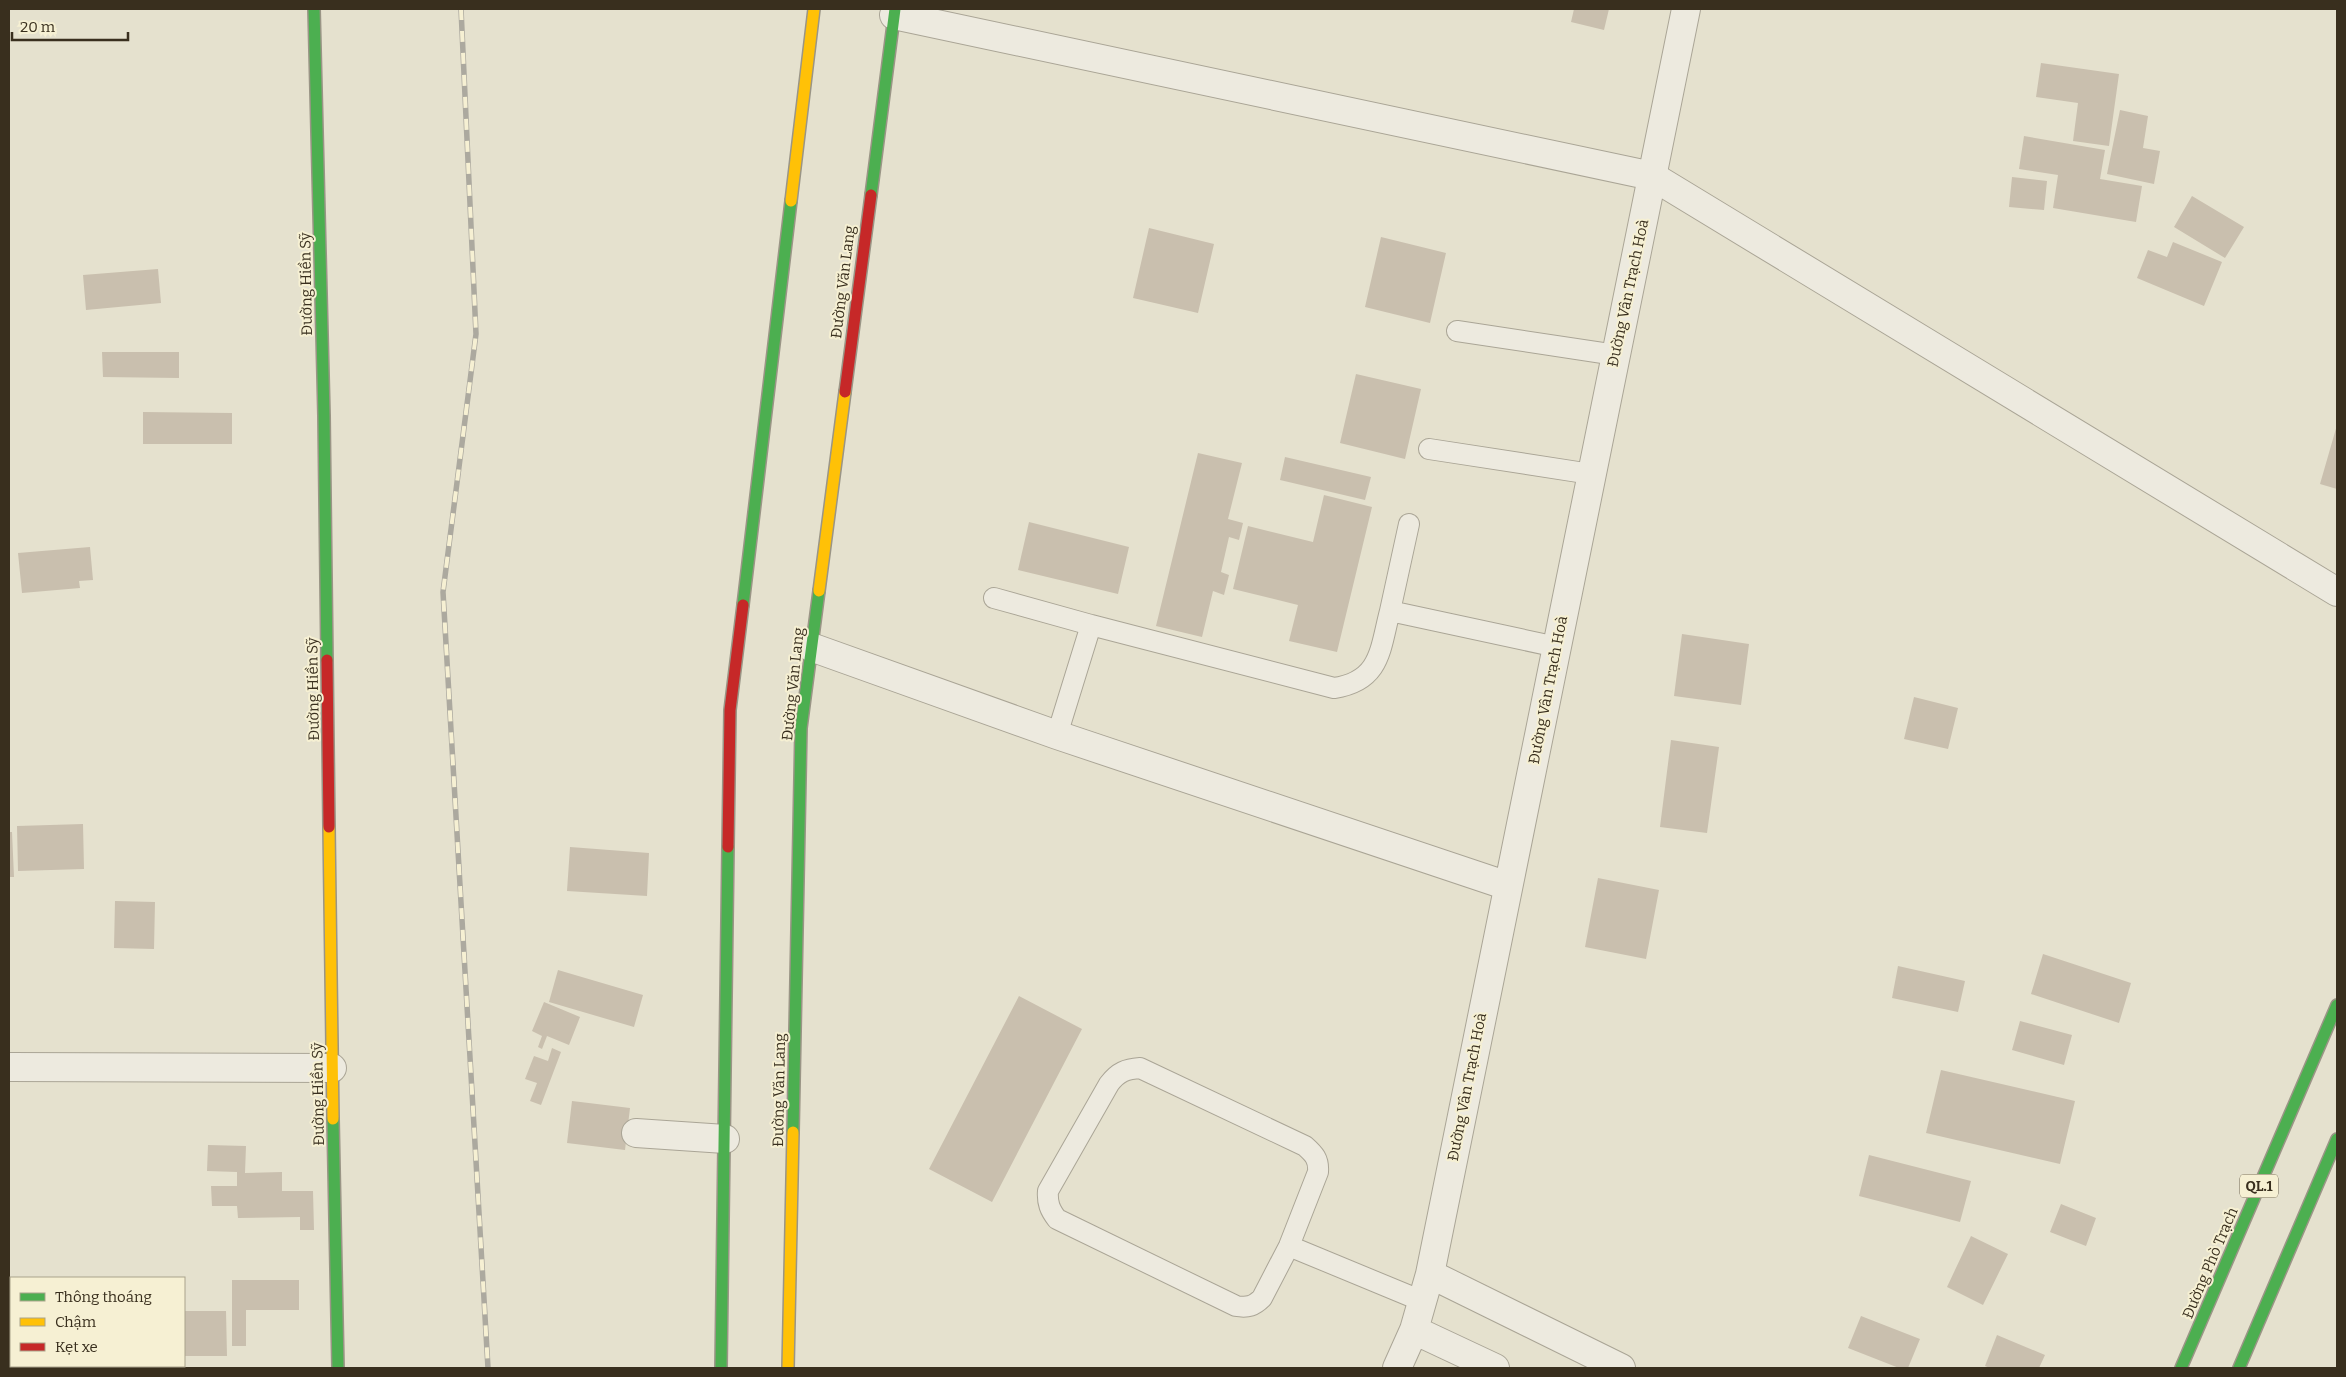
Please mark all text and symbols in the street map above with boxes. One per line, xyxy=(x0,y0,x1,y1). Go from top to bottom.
scale bar xyxy=(12,10,129,42)
text: 20 m xyxy=(20,18,56,36)
street label: Đường Vân Trạch Hoà xyxy=(1604,217,1652,369)
street label: Đường Văn Lang xyxy=(827,224,859,340)
street label: Đường Hiền Sỹ xyxy=(296,232,316,336)
street label: Đường Vân Trạch Hoà xyxy=(1525,614,1571,766)
street label: Đường Văn Lang xyxy=(778,627,808,741)
street label: Đường Hiền Sỹ xyxy=(303,637,323,741)
street label: Đường Vân Trạch Hoà xyxy=(1444,1011,1490,1163)
street label: Đường Văn Lang xyxy=(769,1033,789,1147)
street label: Đường Hiền Sỹ xyxy=(308,1042,328,1146)
road number: QL.1 xyxy=(2240,1174,2278,1198)
street label: Đường Phò Trạch xyxy=(2178,1204,2242,1321)
legend xyxy=(10,1277,185,1367)
text: Thông thoáng xyxy=(55,1288,152,1306)
text: Chậm xyxy=(55,1313,97,1331)
text: Kẹt xe xyxy=(55,1338,98,1356)

